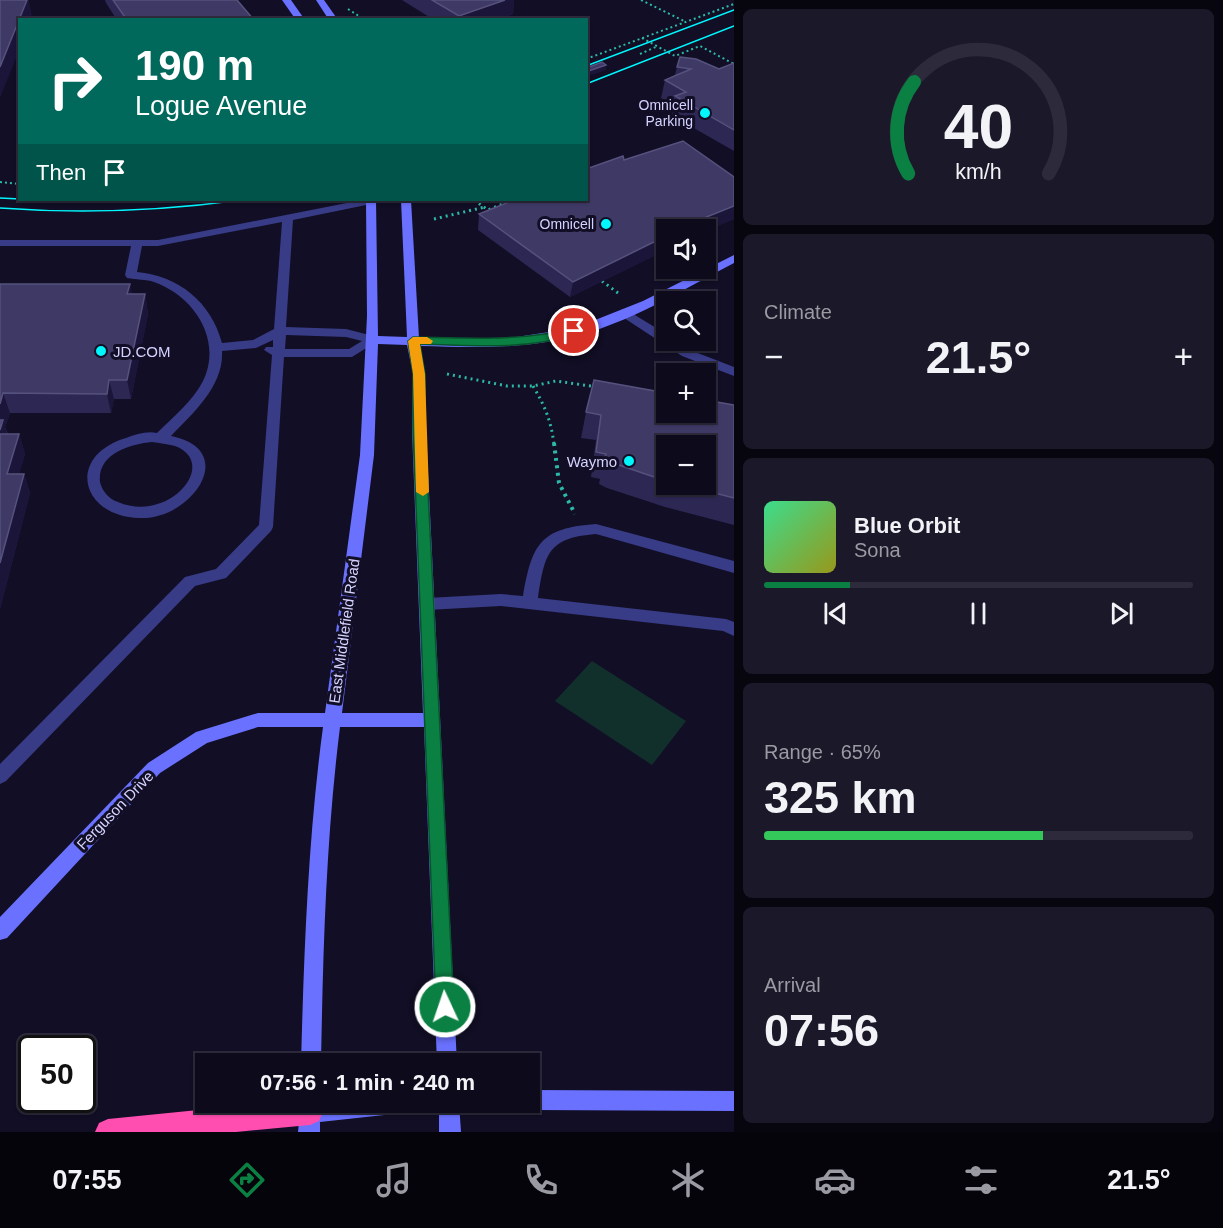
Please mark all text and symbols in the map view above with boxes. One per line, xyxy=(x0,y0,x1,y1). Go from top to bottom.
icon: right xyxy=(36,42,114,120)
text: 190 m xyxy=(135,42,254,89)
text: Logue Avenue xyxy=(135,91,307,121)
text: 40 xyxy=(944,92,1013,161)
place label: Omnicell Parking xyxy=(639,97,693,129)
marker: Omnicell Parking xyxy=(698,106,712,120)
icon: arrive xyxy=(98,156,131,189)
text: Then xyxy=(36,160,86,185)
text: km/h xyxy=(955,160,1002,184)
place label: Omnicell xyxy=(540,216,594,232)
marker: Omnicell xyxy=(599,217,613,231)
map controls xyxy=(656,219,716,495)
button: sound xyxy=(656,219,716,279)
button: search xyxy=(656,291,716,351)
text: Climate xyxy=(764,301,832,323)
pin xyxy=(548,305,599,356)
icon: arrive xyxy=(557,314,590,347)
text: 21.5° xyxy=(926,332,1031,383)
text: − xyxy=(764,338,783,375)
text: + xyxy=(1174,338,1193,375)
place label: JD.COM xyxy=(113,343,171,360)
marker: JD.COM xyxy=(94,344,108,358)
button: + xyxy=(656,363,716,423)
button: − xyxy=(656,435,716,495)
place label: Waymo xyxy=(567,453,617,470)
marker: Waymo xyxy=(622,454,636,468)
text: Blue Orbit xyxy=(854,513,960,538)
text: Sona xyxy=(854,539,901,561)
street label: East Middlefield Road xyxy=(325,558,363,704)
icon: previous xyxy=(819,597,852,630)
icon: pause xyxy=(962,597,995,630)
icon: next xyxy=(1105,597,1138,630)
text: Range · 65% xyxy=(764,741,881,763)
street label: Ferguson Drive xyxy=(73,767,157,853)
text: 325 km xyxy=(764,772,917,823)
text: Arrival xyxy=(764,974,821,996)
position arrow xyxy=(413,975,477,1039)
text: 07:56 xyxy=(764,1005,879,1056)
speed limit sign: 50 xyxy=(18,1035,96,1113)
text: 07:56 · 1 min · 240 m xyxy=(260,1070,475,1095)
icon: directions xyxy=(226,1159,268,1201)
icon: music xyxy=(373,1159,415,1201)
icon: phone xyxy=(520,1159,562,1201)
icon: climate xyxy=(667,1159,709,1201)
icon: car xyxy=(814,1159,856,1201)
icon: filters xyxy=(960,1159,1002,1201)
text: 07:55 xyxy=(52,1165,121,1195)
text: 21.5° xyxy=(1107,1165,1171,1195)

